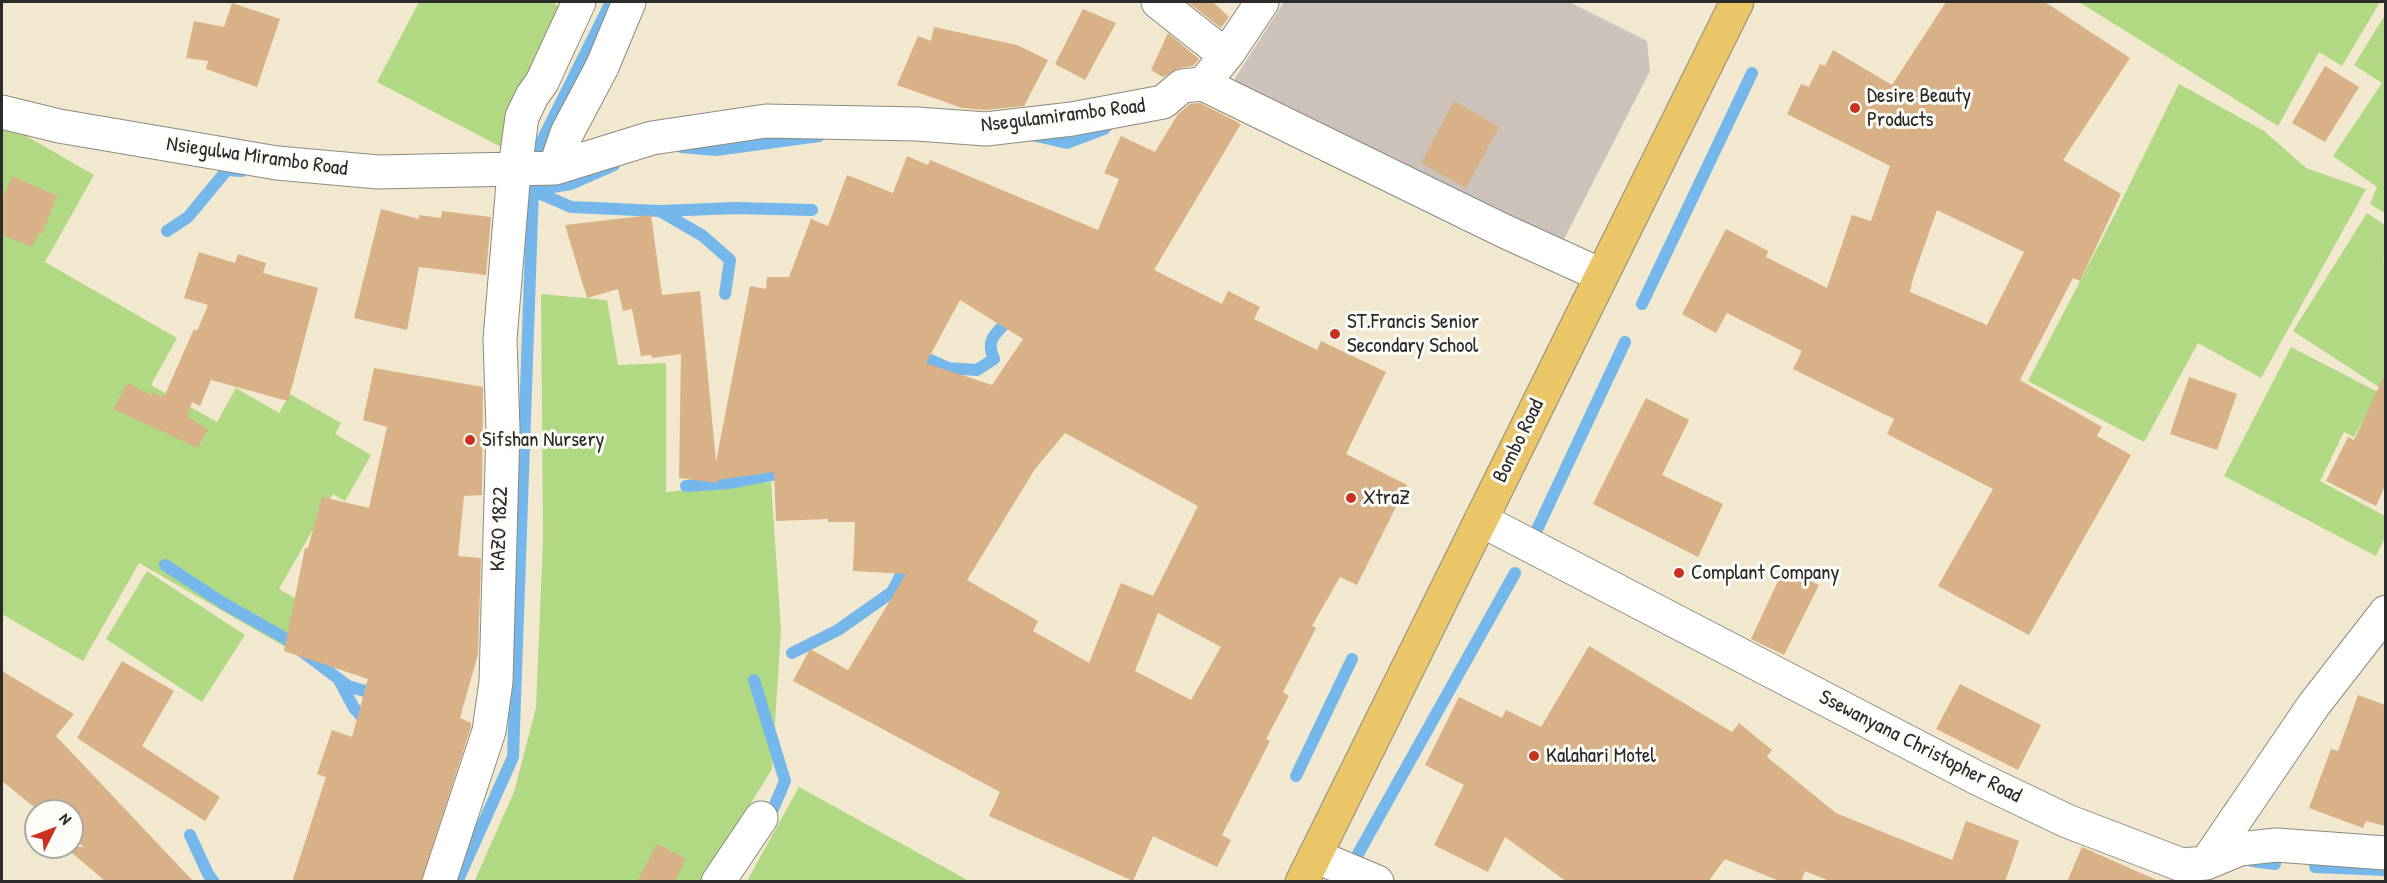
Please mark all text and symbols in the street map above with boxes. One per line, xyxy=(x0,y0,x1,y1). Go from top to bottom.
place label: Desire Beauty Products xyxy=(1867,83,1971,133)
street label: Nsegulamirambo Road xyxy=(980,93,1146,139)
marker: Desire Beauty Products xyxy=(1848,101,1862,115)
street label: Nsiegulwa Mirambo Road xyxy=(165,132,349,182)
place label: ST.Francis Senior Secondary School xyxy=(1347,309,1479,359)
marker: ST.Francis Senior Secondary School xyxy=(1328,327,1342,341)
street label: Bombo Road xyxy=(1488,395,1550,487)
place label: Sifshan Nursery xyxy=(482,427,604,453)
marker: Sifshan Nursery xyxy=(463,433,477,447)
place label: XtraZ xyxy=(1363,485,1410,511)
street label: KAZO 1822 xyxy=(486,486,514,572)
marker: XtraZ xyxy=(1344,491,1358,505)
place label: Complant Company xyxy=(1691,560,1839,586)
marker: Complant Company xyxy=(1672,566,1686,580)
street label: Ssewanyana Christopher Road xyxy=(1815,685,2025,809)
place label: Kalahari Motel xyxy=(1546,743,1656,769)
marker: Kalahari Motel xyxy=(1527,749,1541,763)
north arrow xyxy=(24,799,84,859)
text: N xyxy=(55,808,77,829)

